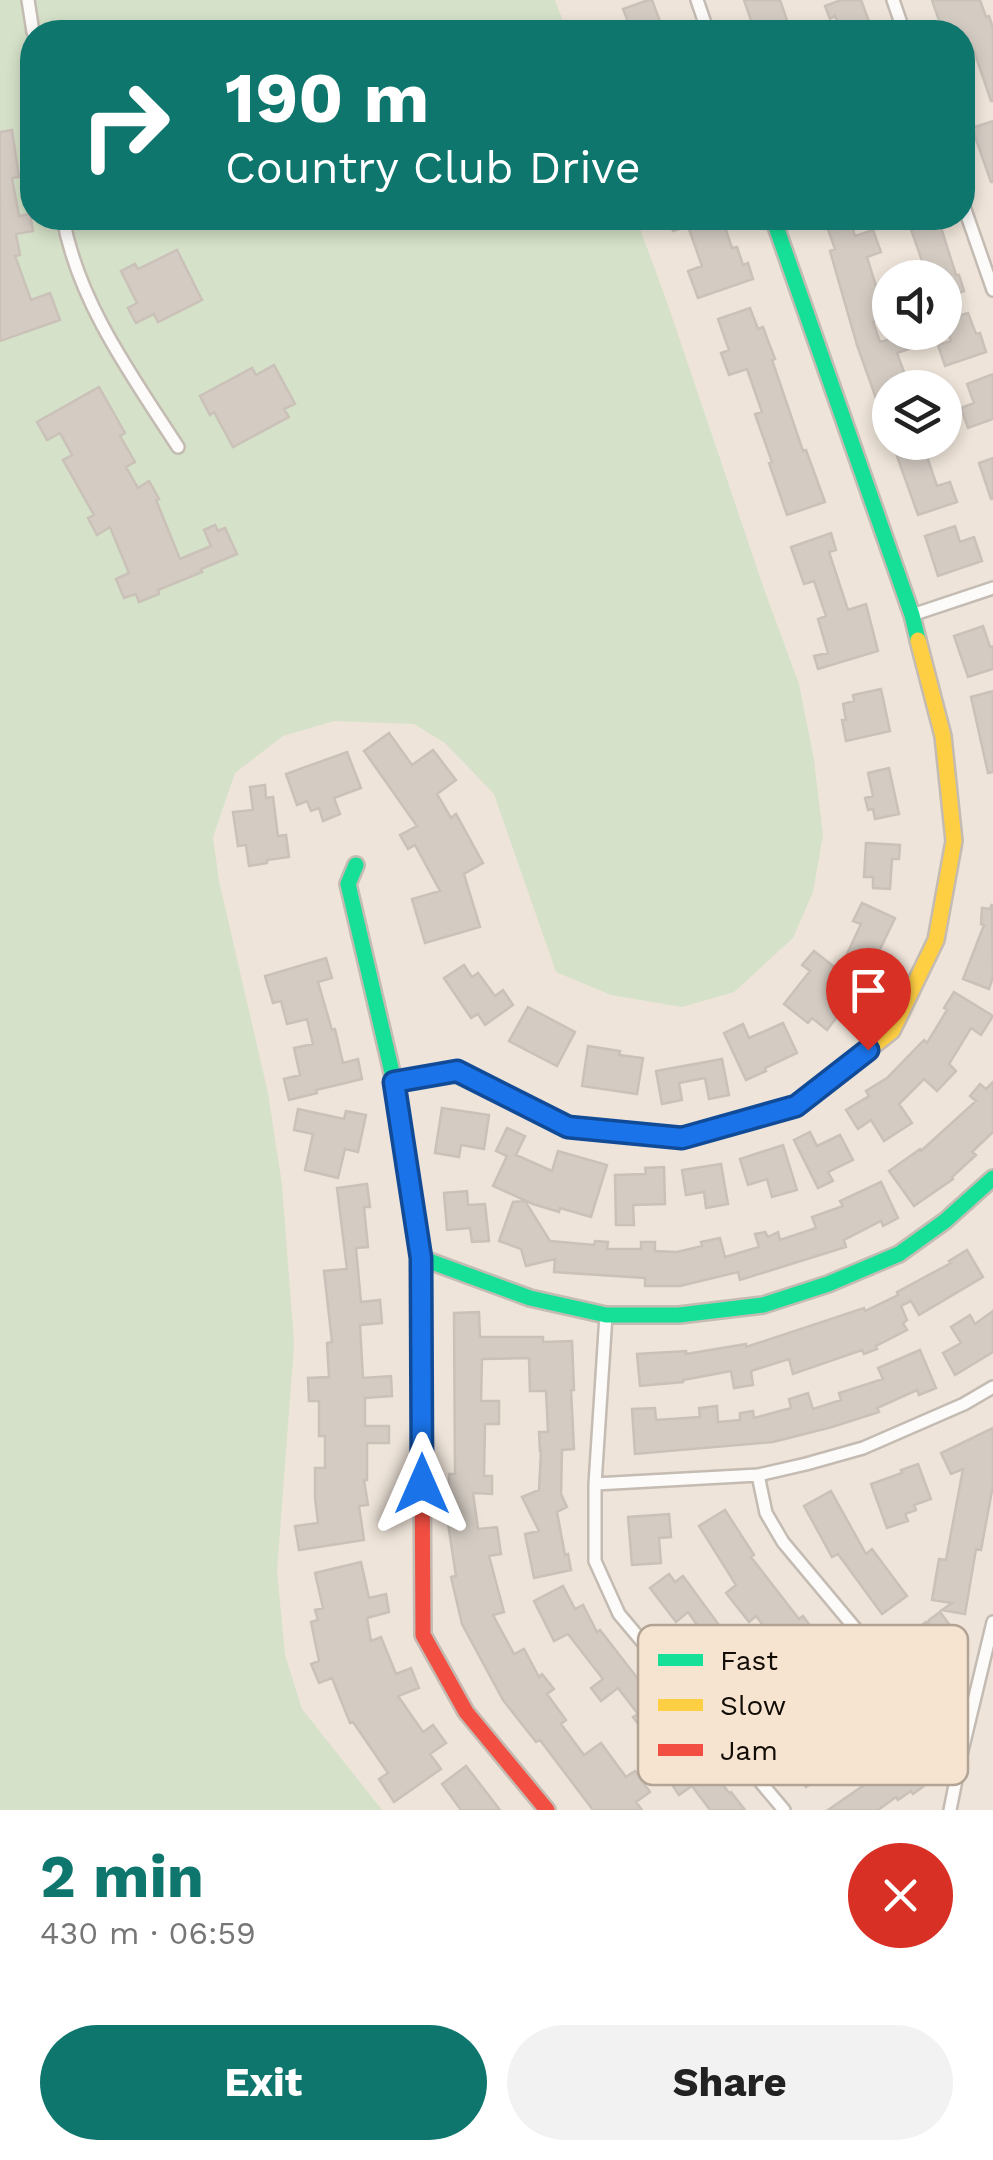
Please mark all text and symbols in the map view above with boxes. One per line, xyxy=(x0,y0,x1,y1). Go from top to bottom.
text: 190 m xyxy=(225,57,429,139)
icon: right xyxy=(60,60,190,190)
text: Country Club Drive xyxy=(225,141,641,194)
map controls xyxy=(872,260,962,460)
button: sound xyxy=(872,260,962,350)
button: layers xyxy=(872,370,962,460)
pin xyxy=(826,948,911,1051)
icon: arrive xyxy=(841,963,896,1018)
position arrow xyxy=(370,1432,474,1536)
legend xyxy=(638,1625,968,1785)
text: Fast xyxy=(720,1644,778,1677)
text: Slow xyxy=(720,1689,786,1722)
text: Jam xyxy=(720,1734,778,1767)
text: 2 min xyxy=(40,1841,204,1912)
button: close xyxy=(848,1843,953,1948)
text: 430 m · 06:59 xyxy=(40,1914,256,1952)
button: Exit xyxy=(40,2025,487,2140)
button: Share xyxy=(507,2025,953,2140)

